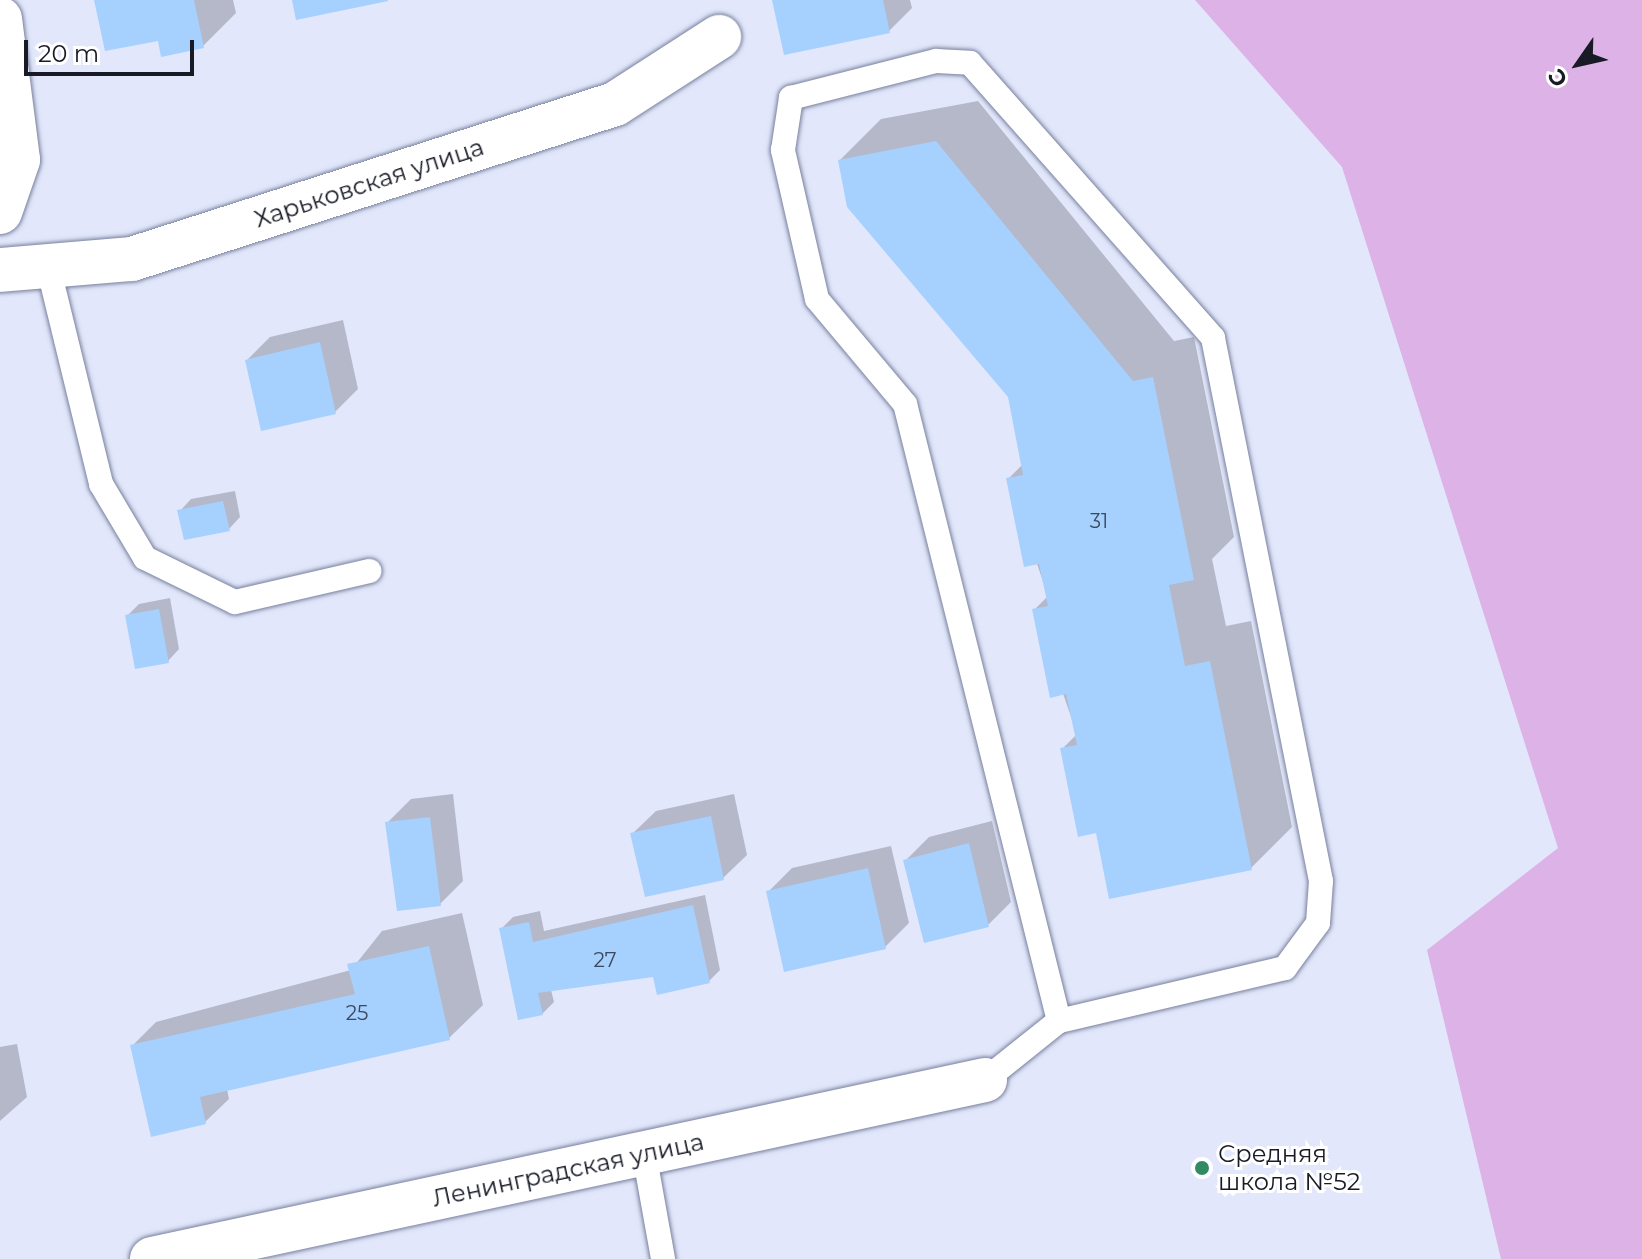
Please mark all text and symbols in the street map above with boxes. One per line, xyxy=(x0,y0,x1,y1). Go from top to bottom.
scale bar xyxy=(28,24,198,74)
north arrow xyxy=(1538,24,1618,104)
text: 20 m xyxy=(38,39,99,68)
text: С xyxy=(1542,64,1573,92)
street label: Харьковская улица xyxy=(251,132,487,234)
house number: 31 xyxy=(1090,509,1108,533)
house number: 27 xyxy=(593,948,617,972)
house number: 25 xyxy=(346,1001,368,1025)
street label: Ленинградская улица xyxy=(430,1127,706,1213)
place label: Средняя школа №52 xyxy=(1218,1140,1360,1196)
marker: Средняя школа №52 xyxy=(1193,1159,1211,1177)

